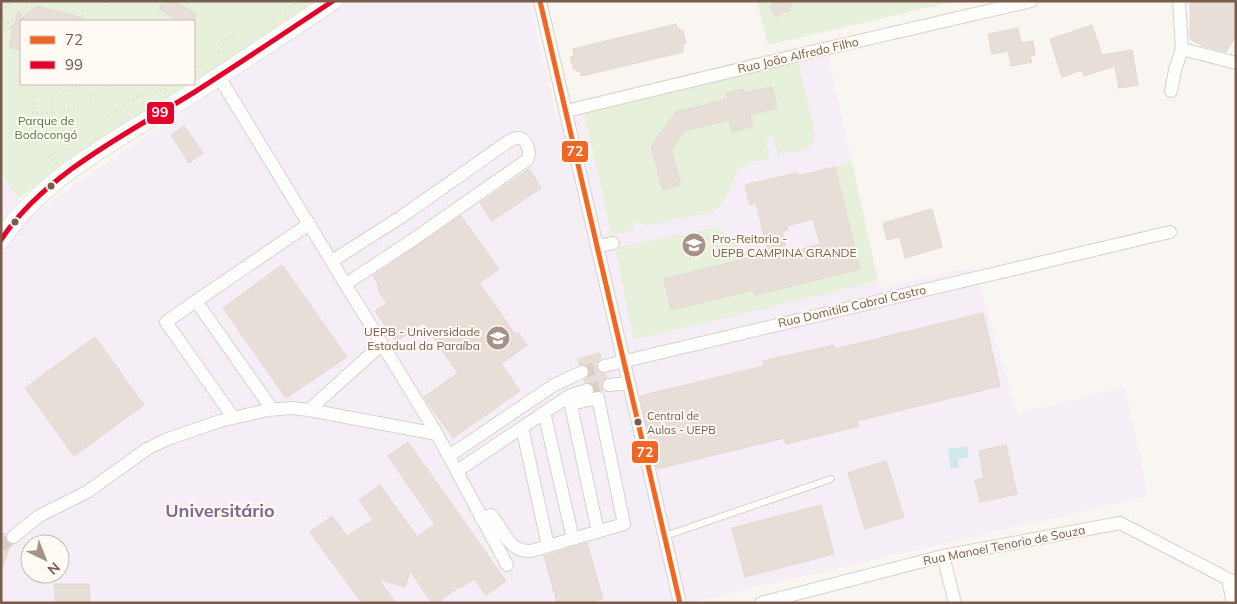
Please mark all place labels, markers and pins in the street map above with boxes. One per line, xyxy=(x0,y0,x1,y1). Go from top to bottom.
unlabelled marker xyxy=(46,181,56,191)
unlabelled marker xyxy=(10,217,20,227)
place label: Pro-Reitoria - UEPB CAMPINA GRANDE xyxy=(712,231,857,260)
school or university icon: Pro-Reitoria - UEPB CAMPINA GRANDE xyxy=(681,232,707,258)
place label: UEPB - Universidade Estadual da Paraíba xyxy=(364,324,480,353)
school or university icon: UEPB - Universidade Estadual da Paraíba xyxy=(485,325,511,351)
place label: Central de Aulas - UEPB xyxy=(647,409,716,437)
marker: Central de Aulas - UEPB xyxy=(633,417,643,427)

